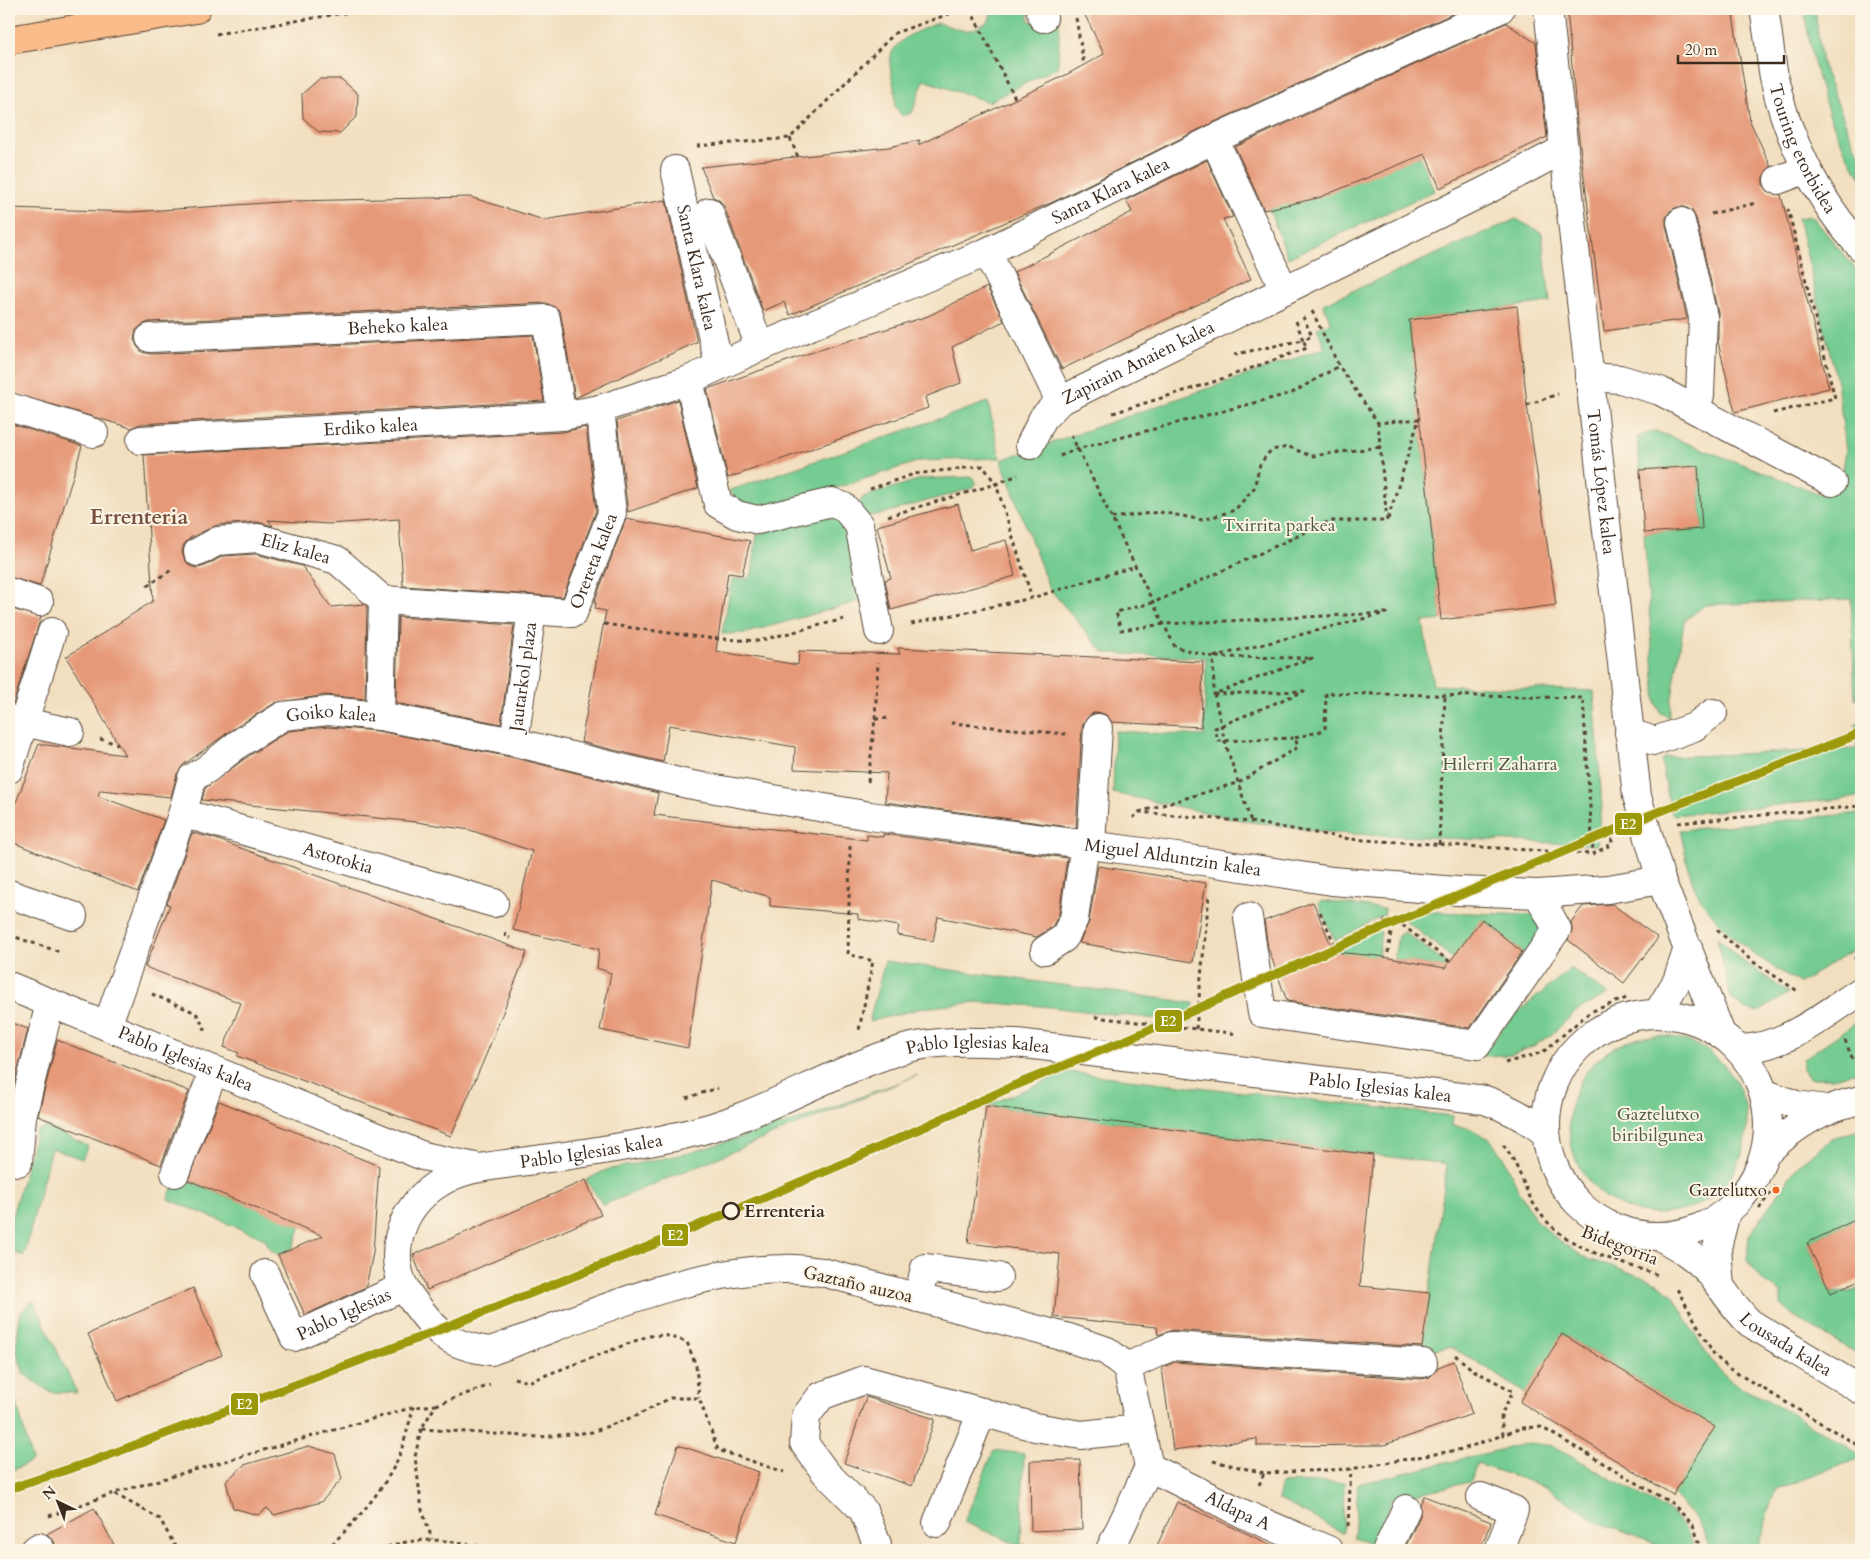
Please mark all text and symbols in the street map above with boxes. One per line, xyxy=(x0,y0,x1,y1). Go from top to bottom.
scale bar xyxy=(1678,32,1784,64)
text: 20 m xyxy=(1685,40,1717,60)
street label: Touring etorbidea xyxy=(1763,81,1842,219)
street label: Santa Klara kalea xyxy=(1047,151,1174,231)
street label: Santa Klara kalea xyxy=(670,202,723,333)
street label: Beheko kalea xyxy=(347,312,449,342)
street label: Zapirain Anaien kalea xyxy=(1058,315,1219,411)
street label: Tomás López kalea xyxy=(1580,408,1622,556)
street label: Erdiko kalea xyxy=(323,412,419,443)
district label: Errenteria xyxy=(90,502,188,532)
street label: Orereta kalea xyxy=(564,509,624,613)
park label: Txirrita parkea xyxy=(1222,513,1336,538)
street label: Eliz kalea xyxy=(258,527,334,571)
street label: Jautarkol plaza xyxy=(503,620,543,736)
street label: Goiko kalea xyxy=(284,699,378,729)
park label: Hilerri Zaharra xyxy=(1442,752,1558,777)
line badge: E2 xyxy=(1614,812,1643,836)
text: E2 xyxy=(1620,815,1636,834)
street label: Miguel Alduntzin kalea xyxy=(1083,832,1263,883)
street label: Astotokia xyxy=(300,836,376,880)
line badge: E2 xyxy=(1154,1009,1183,1033)
text: E2 xyxy=(1160,1012,1176,1031)
street label: Pablo Iglesias kalea xyxy=(114,1020,257,1098)
street label: Pablo Iglesias kalea xyxy=(903,1030,1051,1061)
street label: Pablo Iglesias kalea xyxy=(1307,1067,1453,1109)
park label: Gaztelutxo biribilgunea xyxy=(1612,1102,1704,1148)
street label: Pablo Iglesias kalea xyxy=(518,1128,665,1175)
place label: Gaztelutxo xyxy=(1689,1179,1767,1202)
marker: Gaztelutxo xyxy=(1771,1185,1781,1195)
place label: Errenteria xyxy=(744,1199,825,1224)
marker: Errenteria xyxy=(722,1202,740,1220)
street label: Bidegorria xyxy=(1578,1219,1662,1272)
line badge: E2 xyxy=(661,1223,689,1247)
text: E2 xyxy=(667,1226,683,1245)
street label: Gaztaño auzoa xyxy=(801,1260,915,1309)
street label: Pablo Iglesias xyxy=(293,1282,395,1347)
street label: Lousada kalea xyxy=(1733,1307,1837,1383)
line badge: E2 xyxy=(230,1392,259,1416)
text: E2 xyxy=(236,1395,252,1414)
north arrow xyxy=(32,1476,82,1526)
text: N xyxy=(39,1482,60,1504)
street label: Aldapa A xyxy=(1201,1485,1275,1537)

